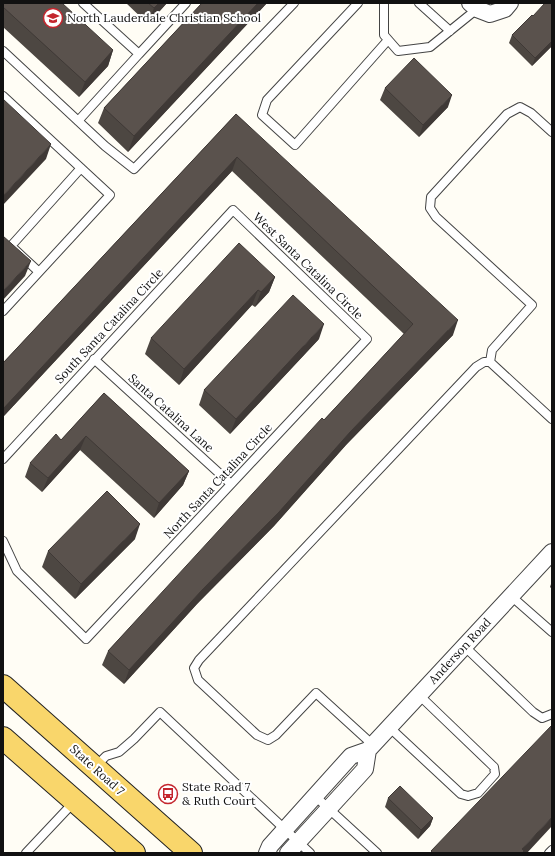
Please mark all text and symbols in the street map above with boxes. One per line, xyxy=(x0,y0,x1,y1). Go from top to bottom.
school or university icon: North Lauderdale Christian School xyxy=(42,7,64,29)
place label: North Lauderdale Christian School xyxy=(67,10,261,25)
street label: West Santa Catalina Circle xyxy=(250,209,367,322)
street label: South Santa Catalina Circle xyxy=(51,265,166,386)
street label: Santa Catalina Lane xyxy=(125,370,218,455)
street label: North Santa Catalina Circle xyxy=(160,420,275,541)
street label: Anderson Road xyxy=(425,615,494,687)
street label: State Road 7 xyxy=(67,741,128,798)
place label: State Road 7 & Ruth Court xyxy=(182,779,256,808)
bus stop icon: State Road 7 & Ruth Court xyxy=(157,783,179,805)

